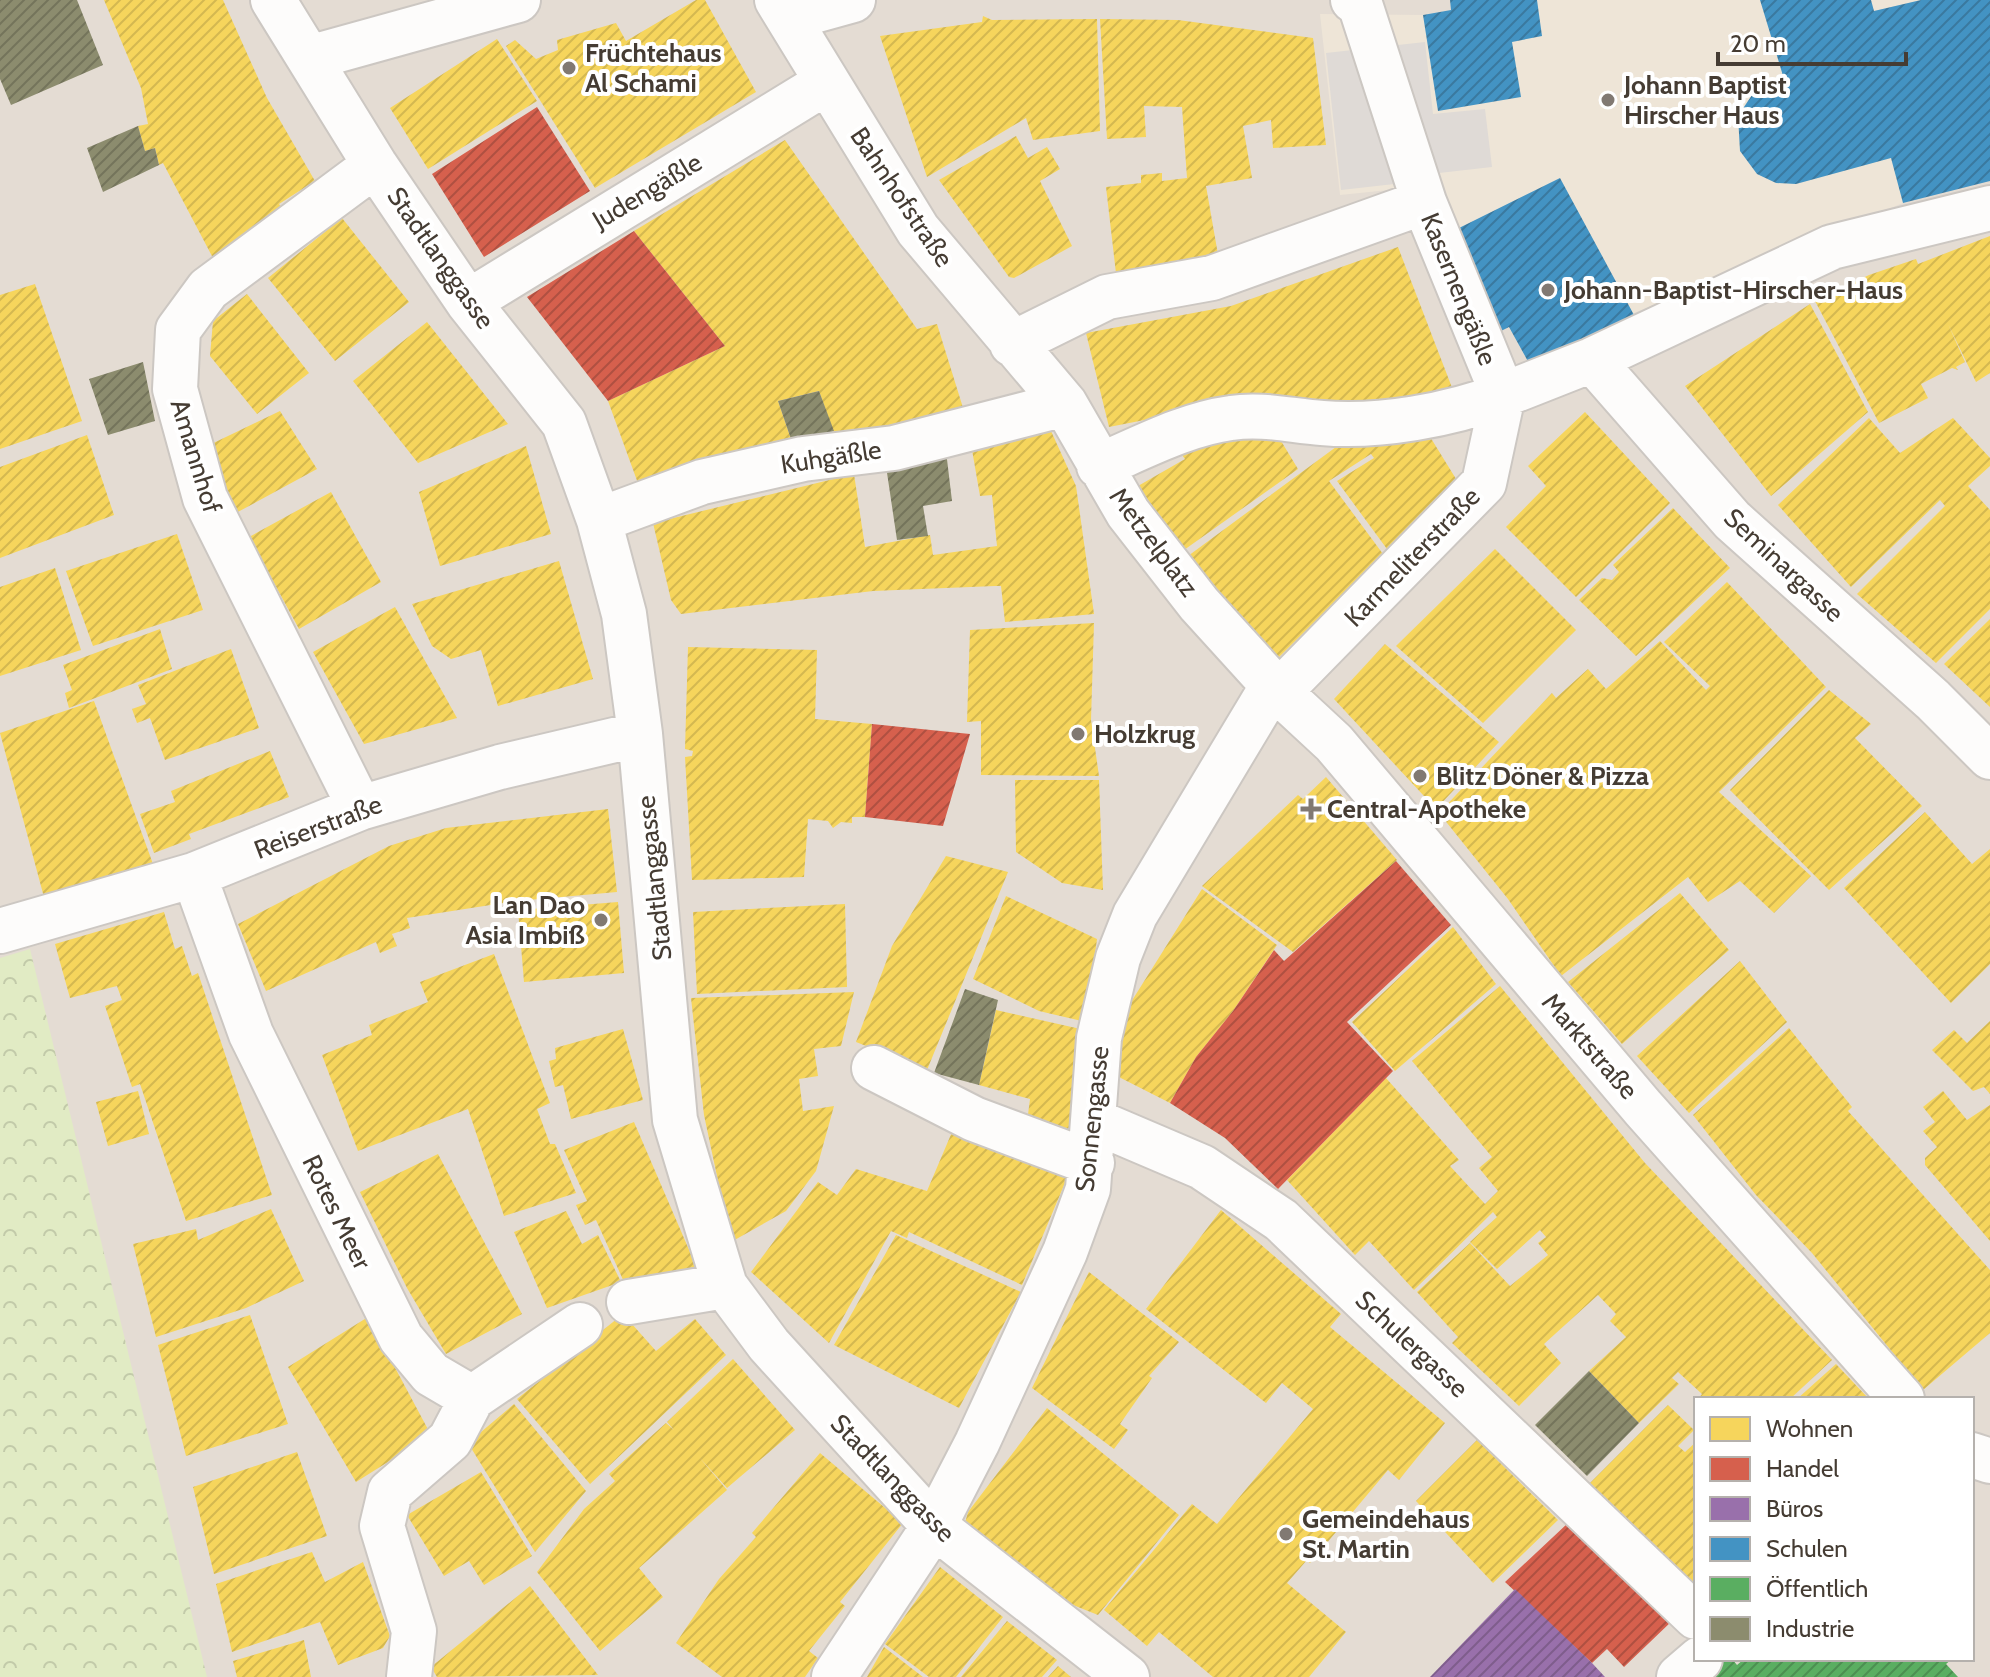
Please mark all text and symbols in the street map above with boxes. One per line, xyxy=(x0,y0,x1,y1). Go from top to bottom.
scale bar xyxy=(1718,16,1906,66)
text: 20 m xyxy=(1730,29,1786,58)
place label: Früchtehaus Al Schami xyxy=(585,37,722,99)
marker: Früchtehaus Al Schami xyxy=(560,59,578,77)
place label: Johann Baptist Hirscher Haus xyxy=(1623,69,1787,131)
marker: Johann Baptist Hirscher Haus xyxy=(1599,91,1617,109)
street label: Bahnhofstraße xyxy=(844,121,960,273)
street label: Judengäßle xyxy=(586,146,707,237)
street label: Stadtlanggasse xyxy=(380,181,502,335)
street label: Kasernengäßle xyxy=(1414,208,1504,370)
place label: Johann-Baptist-Hirscher-Haus xyxy=(1563,274,1903,306)
marker: Johann-Baptist-Hirscher-Haus xyxy=(1539,281,1557,299)
street label: Amannhof xyxy=(164,395,229,517)
street label: Kuhgäßle xyxy=(778,433,884,481)
street label: Metzelplatz xyxy=(1103,481,1205,603)
street label: Karmeliterstraße xyxy=(1337,481,1487,633)
street label: Seminargasse xyxy=(1717,501,1851,629)
place label: Holzkrug xyxy=(1094,718,1195,750)
marker: Holzkrug xyxy=(1069,725,1087,743)
place label: Blitz Döner & Pizza xyxy=(1436,760,1649,792)
marker: Blitz Döner & Pizza xyxy=(1411,767,1429,785)
street label: Reiserstraße xyxy=(249,788,387,866)
place label: Central-Apotheke xyxy=(1327,793,1526,825)
street label: Stadtlanggasse xyxy=(629,794,679,962)
marker: Central-Apotheke xyxy=(1302,800,1320,818)
place label: Lan Dao Asia Imbiß xyxy=(466,889,585,951)
marker: Lan Dao Asia Imbiß xyxy=(592,911,610,929)
street label: Marktstraße xyxy=(1535,986,1645,1106)
street label: Sonnengasse xyxy=(1068,1044,1116,1194)
street label: Rotes Meer xyxy=(296,1149,379,1275)
street label: Schulergasse xyxy=(1349,1284,1475,1404)
legend xyxy=(1694,1397,1974,1661)
street label: Stadtlanggasse xyxy=(824,1407,962,1549)
text: Wohnen xyxy=(1766,1414,1853,1443)
text: Handel xyxy=(1766,1454,1839,1483)
text: Büros xyxy=(1766,1494,1823,1523)
place label: Gemeindehaus St. Martin xyxy=(1302,1503,1470,1565)
marker: Gemeindehaus St. Martin xyxy=(1277,1525,1295,1543)
text: Schulen xyxy=(1766,1534,1848,1563)
text: Öffentlich xyxy=(1766,1574,1868,1603)
text: Industrie xyxy=(1766,1614,1854,1643)

